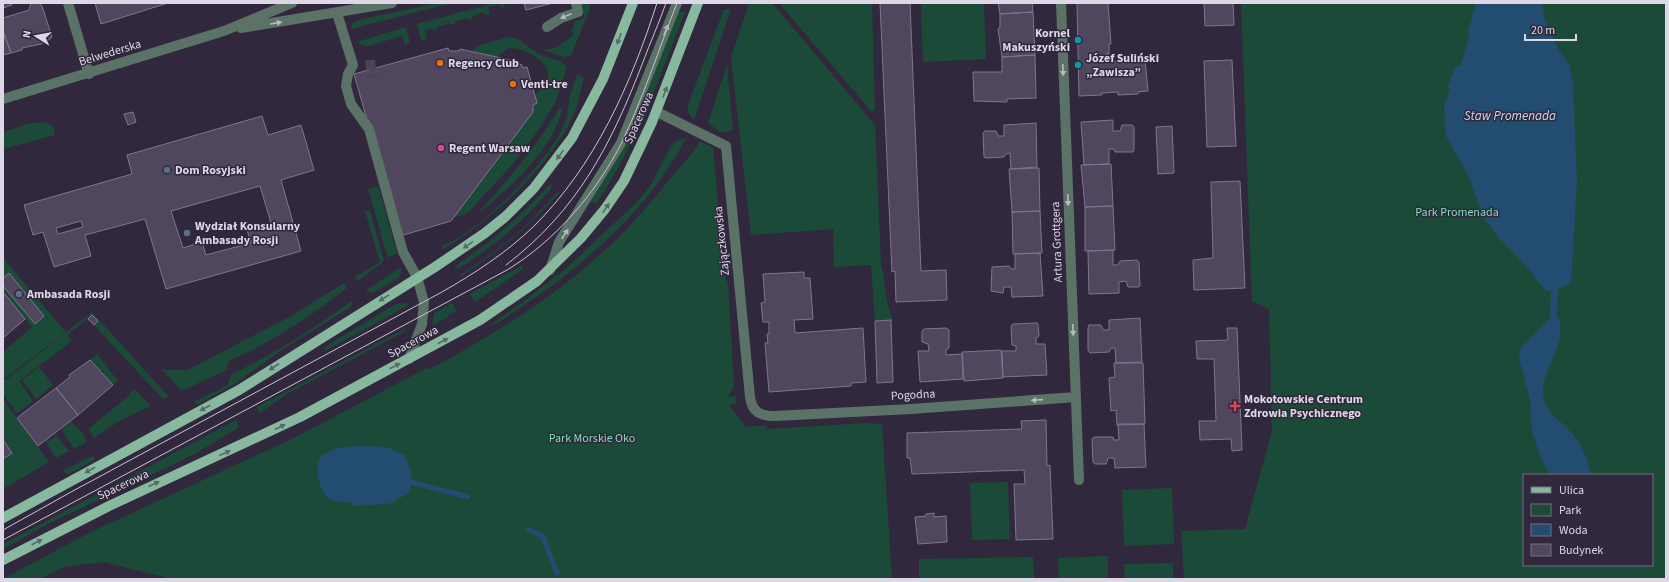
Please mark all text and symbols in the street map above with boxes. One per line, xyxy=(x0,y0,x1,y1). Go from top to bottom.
one-way arrow xyxy=(560,14,572,20)
north arrow xyxy=(16,16,56,56)
scale bar xyxy=(1525,16,1576,42)
one-way arrow xyxy=(270,20,282,26)
text: 20 m xyxy=(1531,22,1555,39)
one-way arrow xyxy=(664,24,670,36)
place label: Kornel Makuszyński xyxy=(1002,25,1071,56)
text: N xyxy=(19,29,35,39)
one-way arrow xyxy=(616,34,622,46)
street label: Belwederska xyxy=(77,35,143,71)
marker: Kornel Makuszyński xyxy=(1073,35,1083,45)
place label: Józef Suliński „Zawisza” xyxy=(1086,50,1159,81)
place label: Regency Club xyxy=(448,55,519,72)
marker: Regency Club xyxy=(435,58,445,68)
marker: Józef Suliński „Zawisza” xyxy=(1073,60,1083,70)
one-way arrow xyxy=(1060,64,1066,77)
place label: Venti-tre xyxy=(520,76,568,93)
marker: Venti-tre xyxy=(508,79,518,89)
one-way arrow xyxy=(662,86,668,98)
street label: Spacerowa xyxy=(620,89,658,147)
water label: Staw Promenada xyxy=(1464,107,1556,125)
place label: Regent Warsaw xyxy=(449,140,531,157)
marker: Regent Warsaw xyxy=(436,143,446,153)
one-way arrow xyxy=(556,149,565,160)
place label: Dom Rosyjski xyxy=(175,162,246,179)
marker: Dom Rosyjski xyxy=(162,165,172,175)
one-way arrow xyxy=(1065,194,1071,207)
street label: Artura Grottgera xyxy=(1047,201,1067,283)
one-way arrow xyxy=(602,202,610,213)
park label: Park Promenada xyxy=(1415,204,1499,221)
street label: Zajączkowska xyxy=(710,205,734,277)
place label: Wydział Konsularny Ambasady Rosji xyxy=(194,218,301,249)
marker: Wydział Konsularny Ambasady Rosji xyxy=(182,228,192,238)
one-way arrow xyxy=(561,229,569,239)
one-way arrow xyxy=(463,241,473,249)
place label: Ambasada Rosji xyxy=(26,286,110,303)
marker: Ambasada Rosji xyxy=(14,289,24,299)
one-way arrow xyxy=(379,294,389,302)
street label: Spacerowa xyxy=(385,322,441,362)
one-way arrow xyxy=(1070,324,1076,337)
one-way arrow xyxy=(437,337,449,344)
one-way arrow xyxy=(269,363,279,371)
one-way arrow xyxy=(389,363,401,370)
street label: Pogodna xyxy=(890,385,936,405)
place label: Mokotowskie Centrum Zdrowia Psychicznego xyxy=(1244,391,1363,422)
one-way arrow xyxy=(1031,396,1043,403)
marker: Mokotowskie Centrum Zdrowia Psychicznego xyxy=(1229,400,1241,412)
one-way arrow xyxy=(199,405,211,411)
one-way arrow xyxy=(274,424,286,431)
park label: Park Morskie Oko xyxy=(549,430,635,447)
one-way arrow xyxy=(219,450,230,456)
one-way arrow xyxy=(84,466,96,473)
street label: Spacerowa xyxy=(94,466,152,504)
legend xyxy=(1523,474,1653,566)
one-way arrow xyxy=(148,481,160,488)
text: Ulica xyxy=(1559,482,1584,499)
text: Park xyxy=(1559,502,1581,519)
text: Woda xyxy=(1559,522,1588,539)
one-way arrow xyxy=(32,539,43,545)
text: Budynek xyxy=(1559,542,1603,559)

